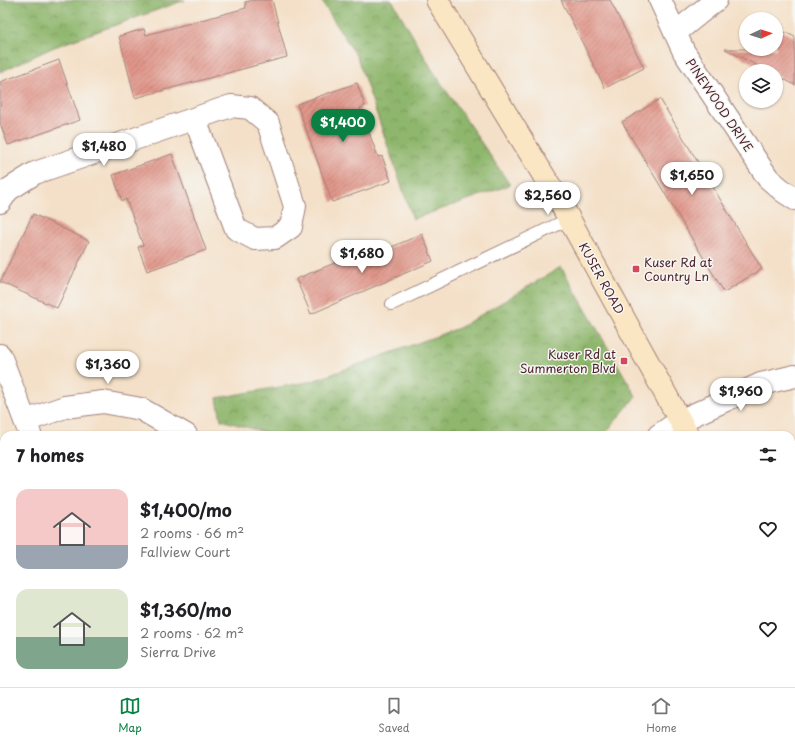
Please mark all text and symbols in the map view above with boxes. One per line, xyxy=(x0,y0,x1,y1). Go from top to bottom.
north arrow xyxy=(739,12,783,56)
map controls xyxy=(739,12,783,108)
street label: PINEWOOD DRIVE xyxy=(682,55,758,155)
button: layers xyxy=(739,64,783,108)
pin: $1,400 xyxy=(310,109,376,143)
text: $1,400 xyxy=(320,112,366,131)
pin: $1,480 xyxy=(71,133,137,167)
text: $1,480 xyxy=(82,136,126,155)
pin: $1,650 xyxy=(659,162,725,196)
text: $1,650 xyxy=(670,165,714,184)
pin: $2,560 xyxy=(515,182,581,216)
text: $2,560 xyxy=(524,185,572,204)
street label: KUSER ROAD xyxy=(575,239,629,317)
pin: $1,680 xyxy=(329,240,395,274)
text: $1,680 xyxy=(340,243,384,262)
place label: Kuser Rd at Country Ln xyxy=(644,253,712,285)
marker: Kuser Rd at Country Ln xyxy=(631,264,641,274)
place label: Kuser Rd at Summerton Blvd xyxy=(520,345,616,377)
pin: $1,360 xyxy=(75,351,141,385)
text: $1,360 xyxy=(85,354,131,373)
marker: Kuser Rd at Summerton Blvd xyxy=(619,356,629,366)
pin: $1,960 xyxy=(708,378,774,412)
text: $1,960 xyxy=(719,381,763,400)
text: 7 homes xyxy=(16,442,84,468)
icon: filters xyxy=(757,444,779,466)
text: $1,400/mo xyxy=(140,497,232,523)
icon: home xyxy=(48,505,96,553)
icon: heart xyxy=(757,518,779,540)
text: 2 rooms · 66 m² xyxy=(140,523,244,542)
text: Fallview Court xyxy=(140,542,230,561)
text: $1,360/mo xyxy=(140,597,231,623)
icon: home xyxy=(48,605,96,653)
icon: heart xyxy=(757,618,779,640)
text: 2 rooms · 62 m² xyxy=(140,623,244,642)
text: Sierra Drive xyxy=(140,642,216,661)
tab: Map xyxy=(118,695,142,736)
tab: Saved xyxy=(378,695,410,736)
tab: Home xyxy=(646,695,677,736)

